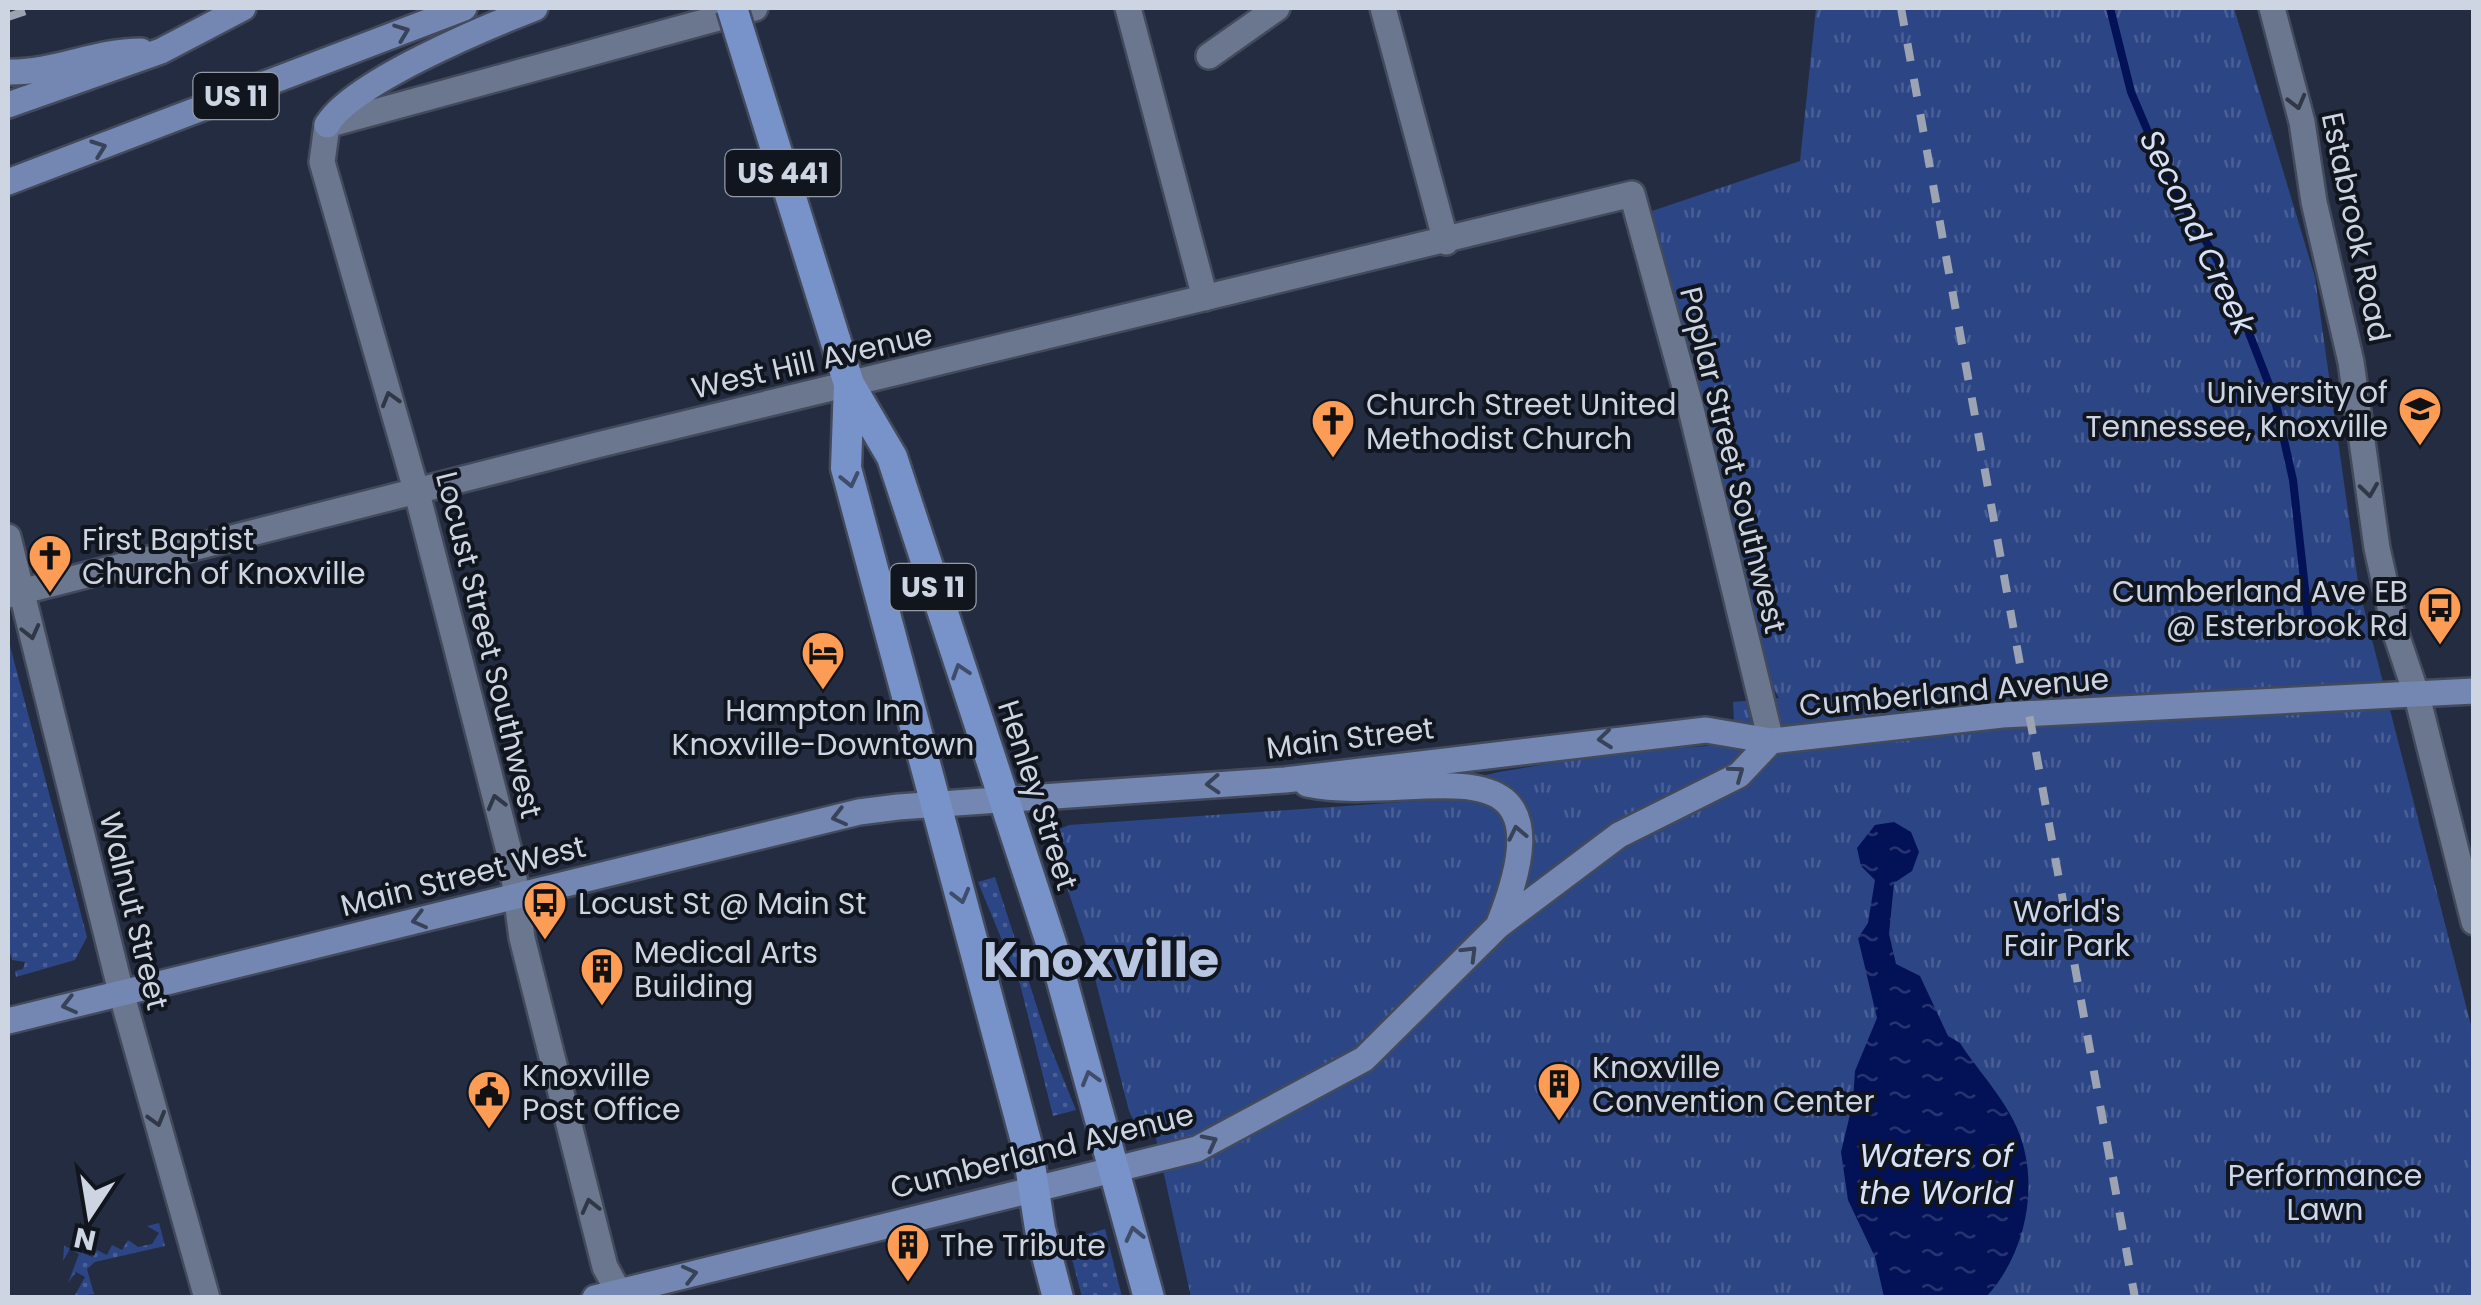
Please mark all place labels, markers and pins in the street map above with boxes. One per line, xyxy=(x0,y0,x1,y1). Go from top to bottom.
place label: University of Tennessee, Knoxville xyxy=(2085,371,2388,448)
place label: Church Street United Methodist Church xyxy=(1366,383,1677,460)
school or university icon: University of Tennessee, Knoxville xyxy=(2397,386,2443,447)
church icon: Church Street United Methodist Church xyxy=(1310,398,1356,459)
place label: First Baptist Church of Knoxville xyxy=(82,518,366,595)
church icon: First Baptist Church of Knoxville xyxy=(27,533,73,594)
place label: Cumberland Ave EB @ Esterbrook Rd xyxy=(2112,570,2408,647)
bus stop icon: Cumberland Ave EB @ Esterbrook Rd xyxy=(2417,585,2463,646)
hotel icon: Hampton Inn Knoxville-Downtown xyxy=(800,630,846,691)
place label: Hampton Inn Knoxville-Downtown xyxy=(672,689,974,766)
bus stop icon: Locust St @ Main St xyxy=(522,880,568,941)
place label: Locust St @ Main St xyxy=(578,882,866,925)
place label: Medical Arts Building xyxy=(634,931,818,1008)
building icon: Medical Arts Building xyxy=(579,946,625,1007)
place label: Knoxville Convention Center xyxy=(1592,1046,1875,1123)
place label: Knoxville Post Office xyxy=(522,1054,681,1131)
building icon: Knoxville Convention Center xyxy=(1536,1061,1582,1122)
public building icon: Knoxville Post Office xyxy=(466,1069,512,1130)
building icon: The Tribute xyxy=(885,1222,931,1283)
place label: The Tribute xyxy=(940,1224,1106,1267)

